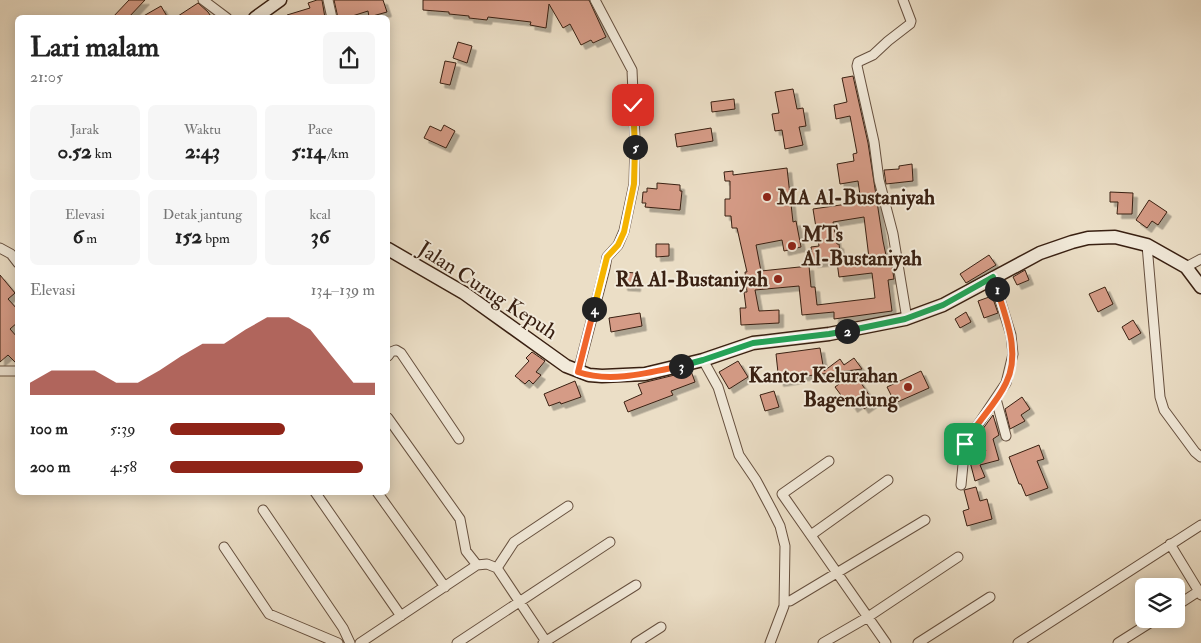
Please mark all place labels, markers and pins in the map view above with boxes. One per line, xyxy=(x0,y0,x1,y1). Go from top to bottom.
pin xyxy=(612,84,654,126)
pin: 5 xyxy=(622,134,648,160)
place label: MA Al-Bustaniyah xyxy=(776,184,935,211)
marker: MA Al-Bustaniyah xyxy=(761,191,773,203)
place label: MTs Al-Bustaniyah xyxy=(801,221,922,272)
marker: MTs Al-Bustaniyah xyxy=(786,240,798,252)
place label: RA Al-Bustaniyah xyxy=(615,266,768,293)
marker: RA Al-Bustaniyah xyxy=(772,273,784,285)
pin: 1 xyxy=(984,276,1010,302)
pin: 4 xyxy=(582,296,606,322)
pin: 2 xyxy=(834,318,860,344)
pin: 3 xyxy=(668,354,694,378)
place label: Kantor Kelurahan Bagendung xyxy=(749,362,899,413)
marker: Kantor Kelurahan Bagendung xyxy=(902,381,914,393)
pin xyxy=(944,423,986,465)

